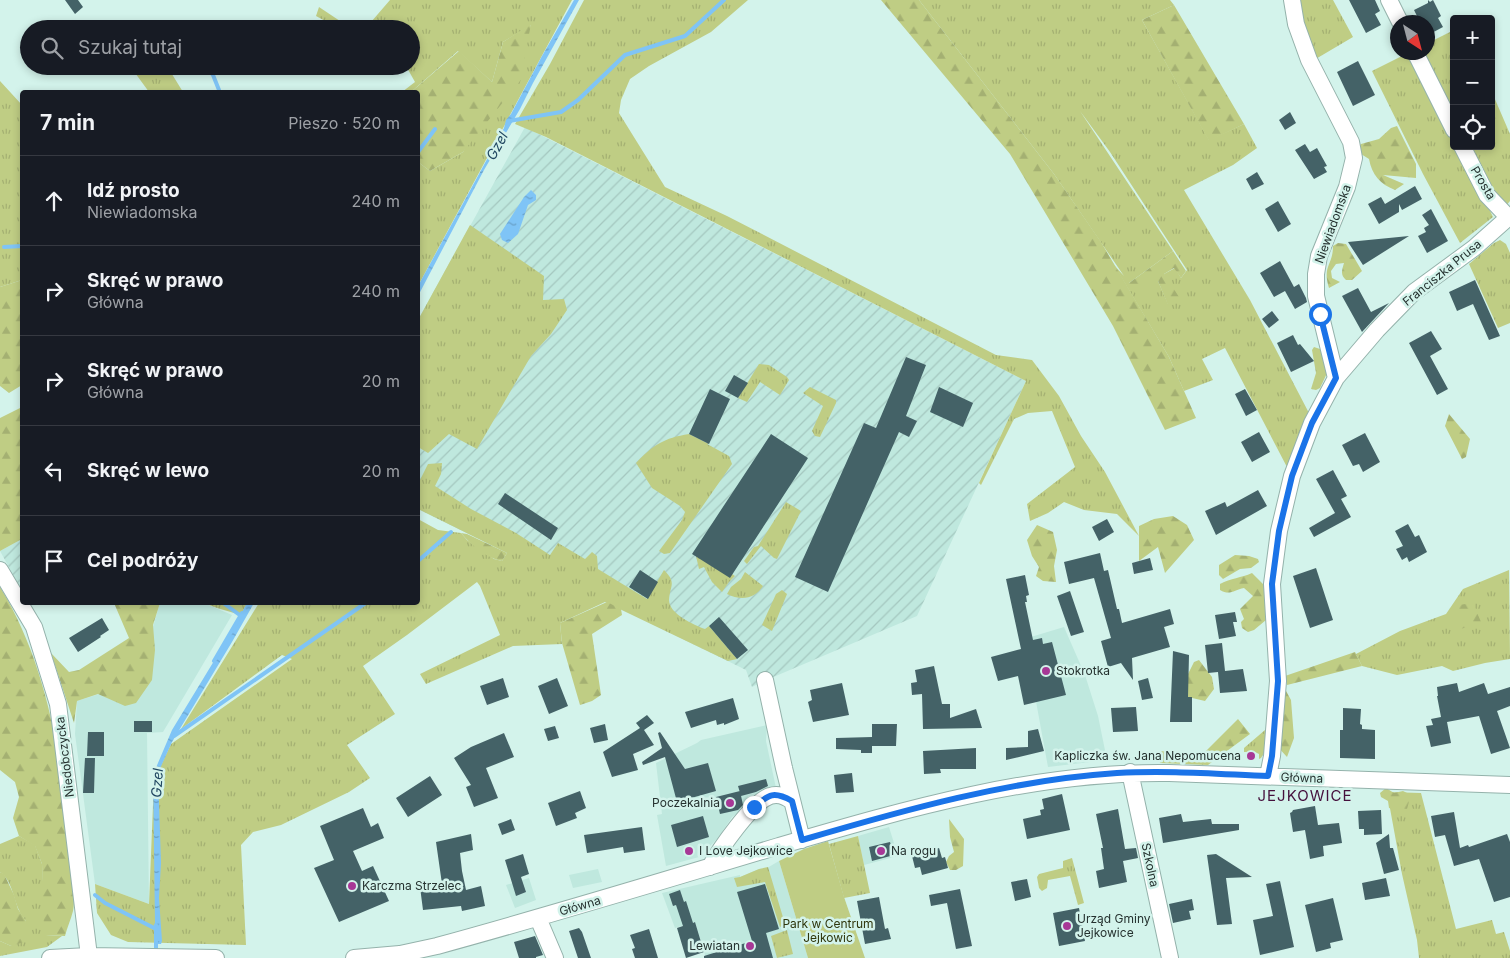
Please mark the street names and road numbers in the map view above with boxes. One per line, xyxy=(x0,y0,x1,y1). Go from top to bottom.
street label: Prosta xyxy=(1468,163,1499,202)
street label: Niewiadomska xyxy=(1311,182,1354,265)
street label: Franciszka Prusa xyxy=(1399,236,1484,309)
street label: Niedobczycka xyxy=(52,716,77,798)
street label: Główna xyxy=(1281,769,1324,786)
street label: Szkolna xyxy=(1139,842,1162,888)
street label: Główna xyxy=(557,892,602,919)

